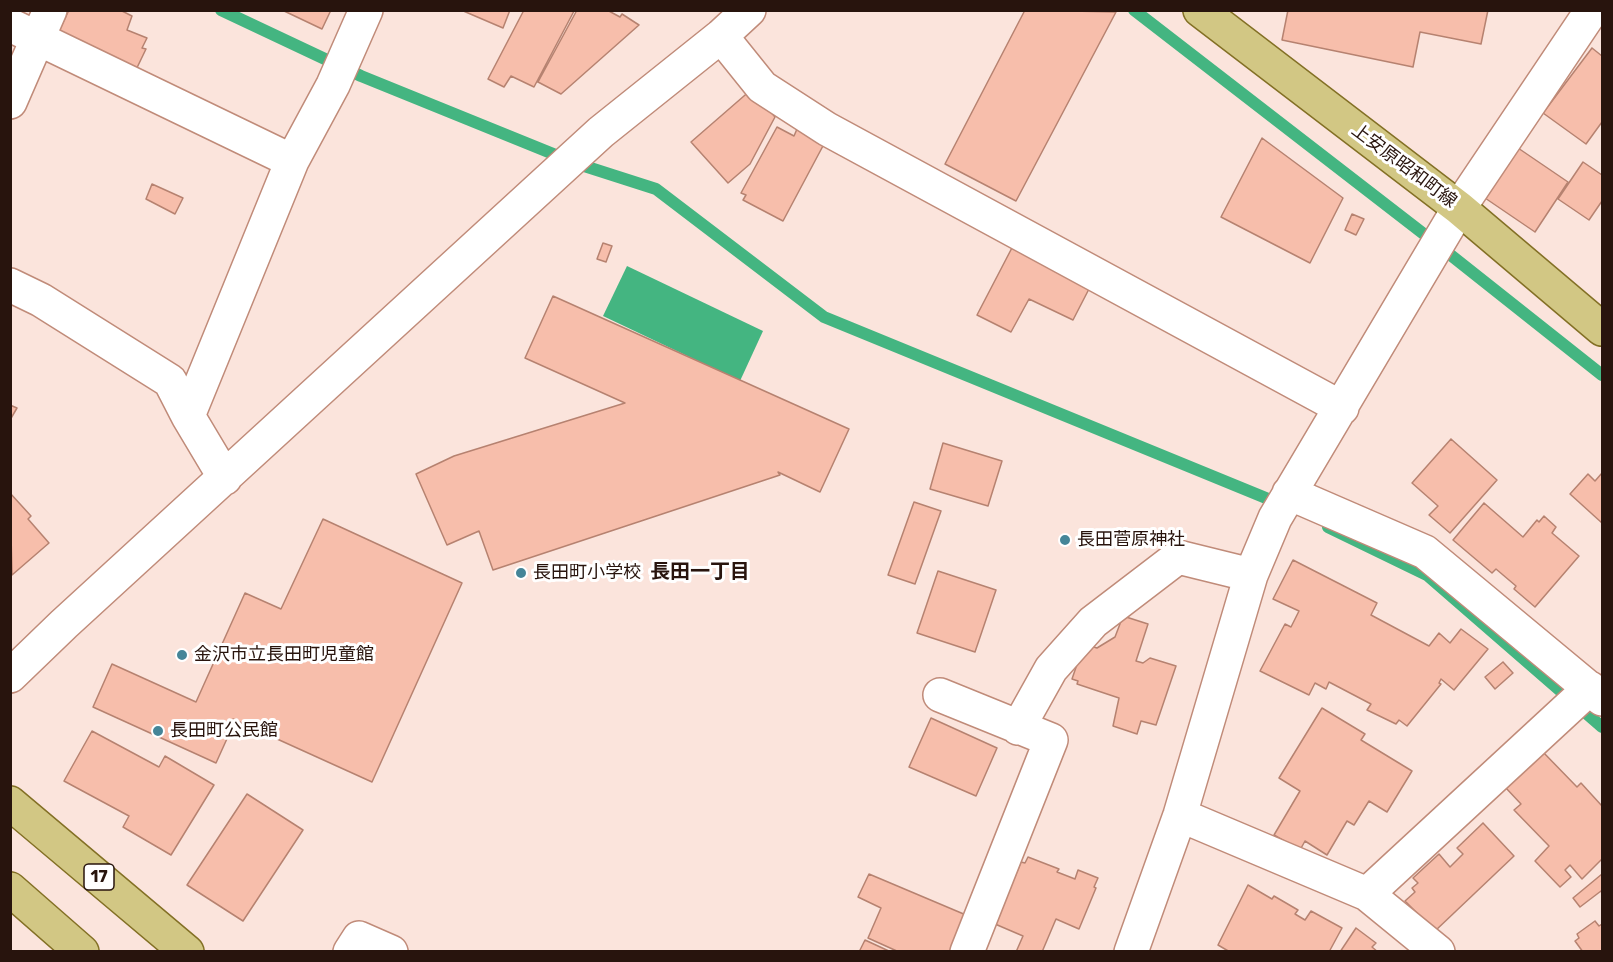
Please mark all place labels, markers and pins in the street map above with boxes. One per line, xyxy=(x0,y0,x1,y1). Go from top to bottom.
place label: 長田菅原神社 xyxy=(1077,529,1185,551)
marker: 長田菅原神社 xyxy=(1058,533,1072,547)
place label: 長田町小学校 xyxy=(533,562,641,584)
marker: 長田町小学校 xyxy=(514,566,528,580)
place label: 金沢市立長田町児童館 xyxy=(194,644,374,666)
marker: 金沢市立長田町児童館 xyxy=(175,648,189,662)
place label: 長田町公民館 xyxy=(170,720,278,742)
marker: 長田町公民館 xyxy=(151,724,165,738)

